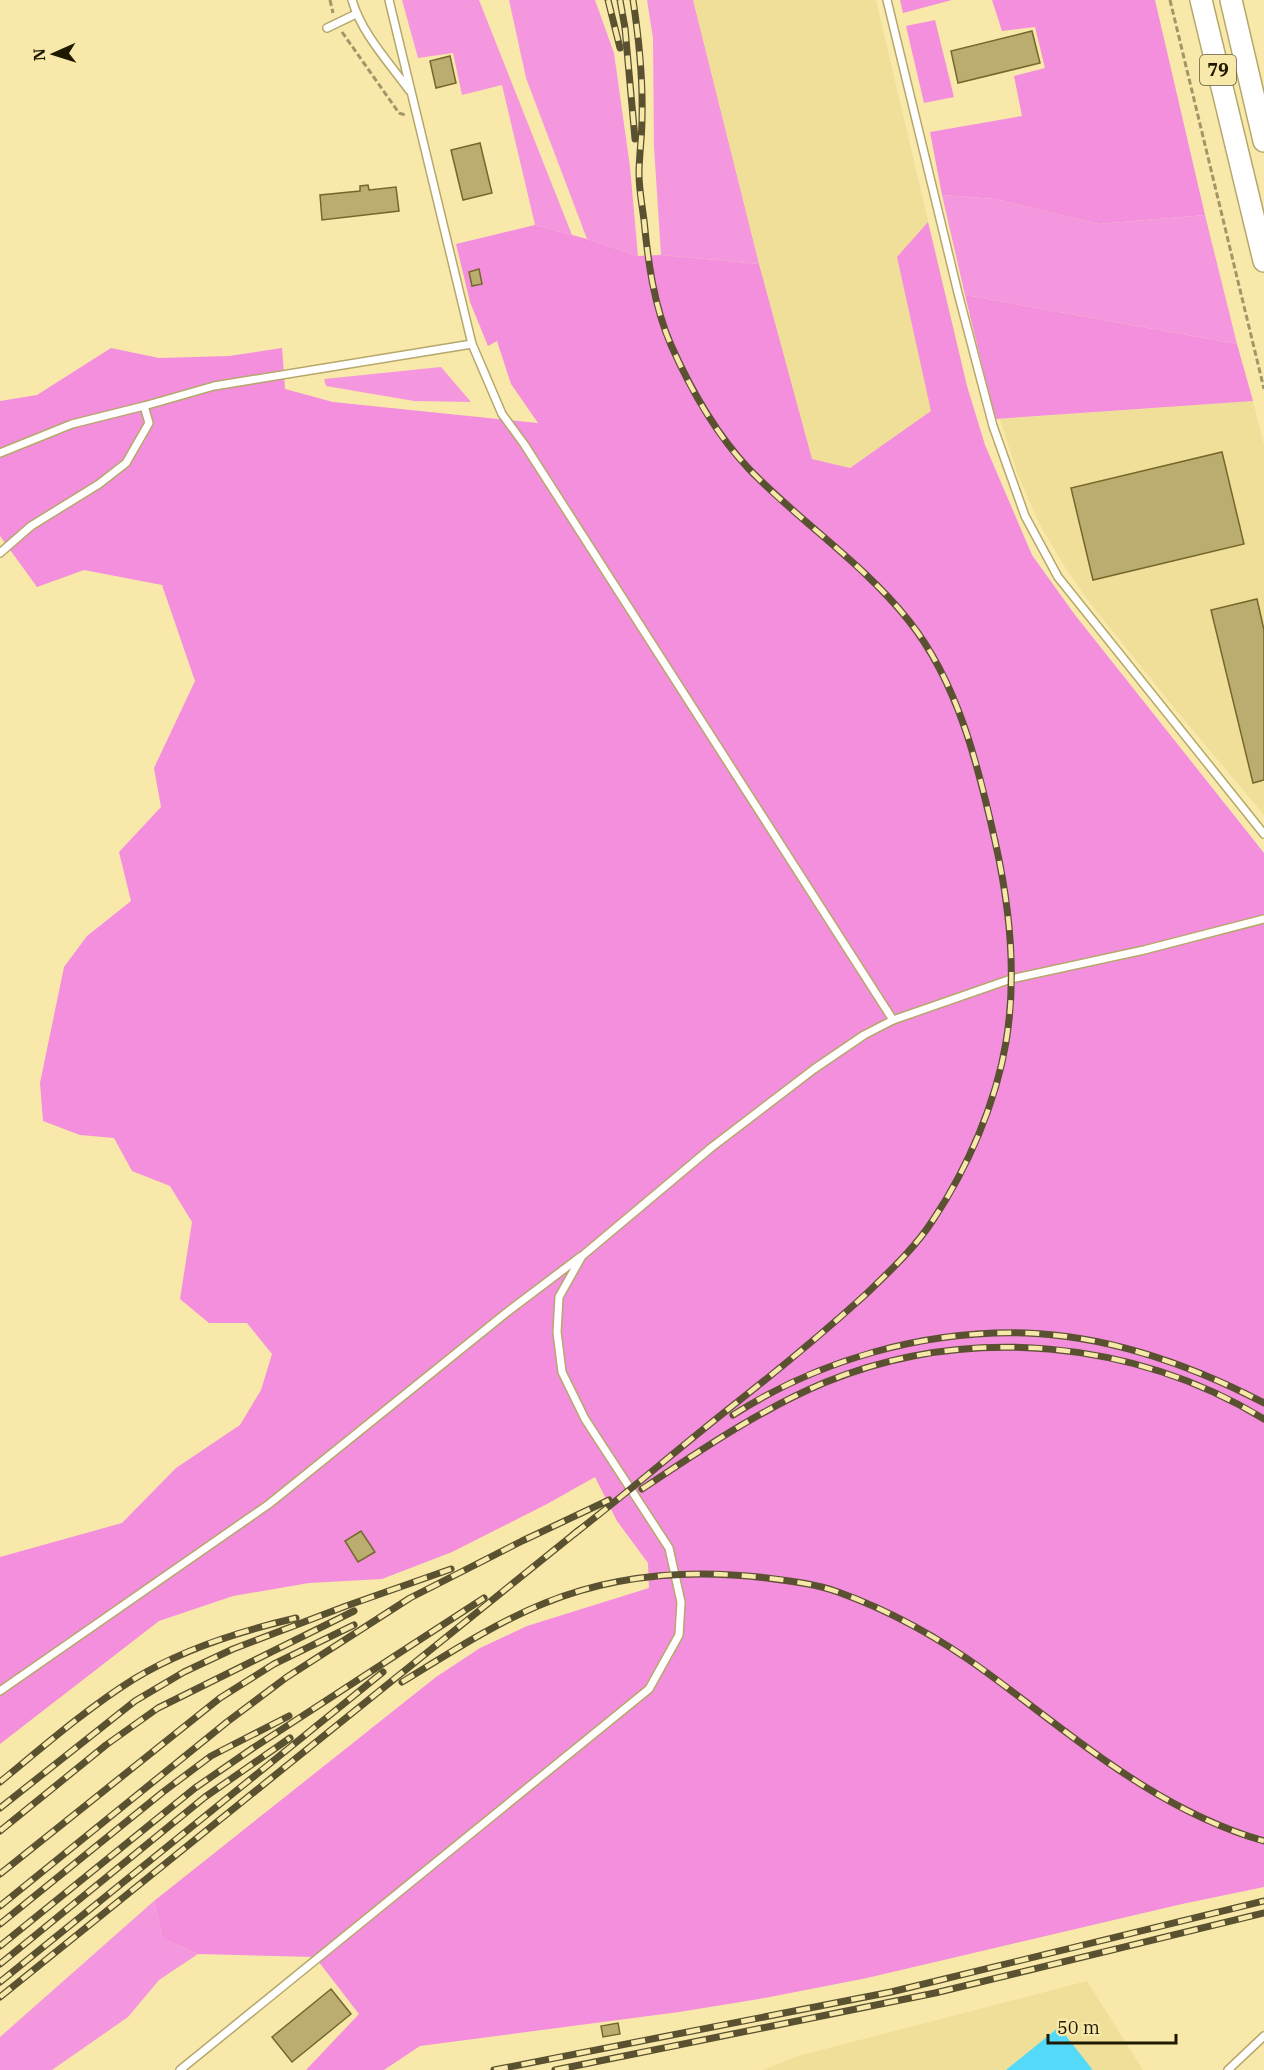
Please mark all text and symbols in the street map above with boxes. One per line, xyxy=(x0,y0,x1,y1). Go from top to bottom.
north arrow xyxy=(24,24,84,84)
text: N xyxy=(29,48,49,62)
road number: 79 xyxy=(1200,55,1236,85)
scale bar xyxy=(1048,2007,1176,2045)
text: 50 m xyxy=(1057,2016,1100,2039)

